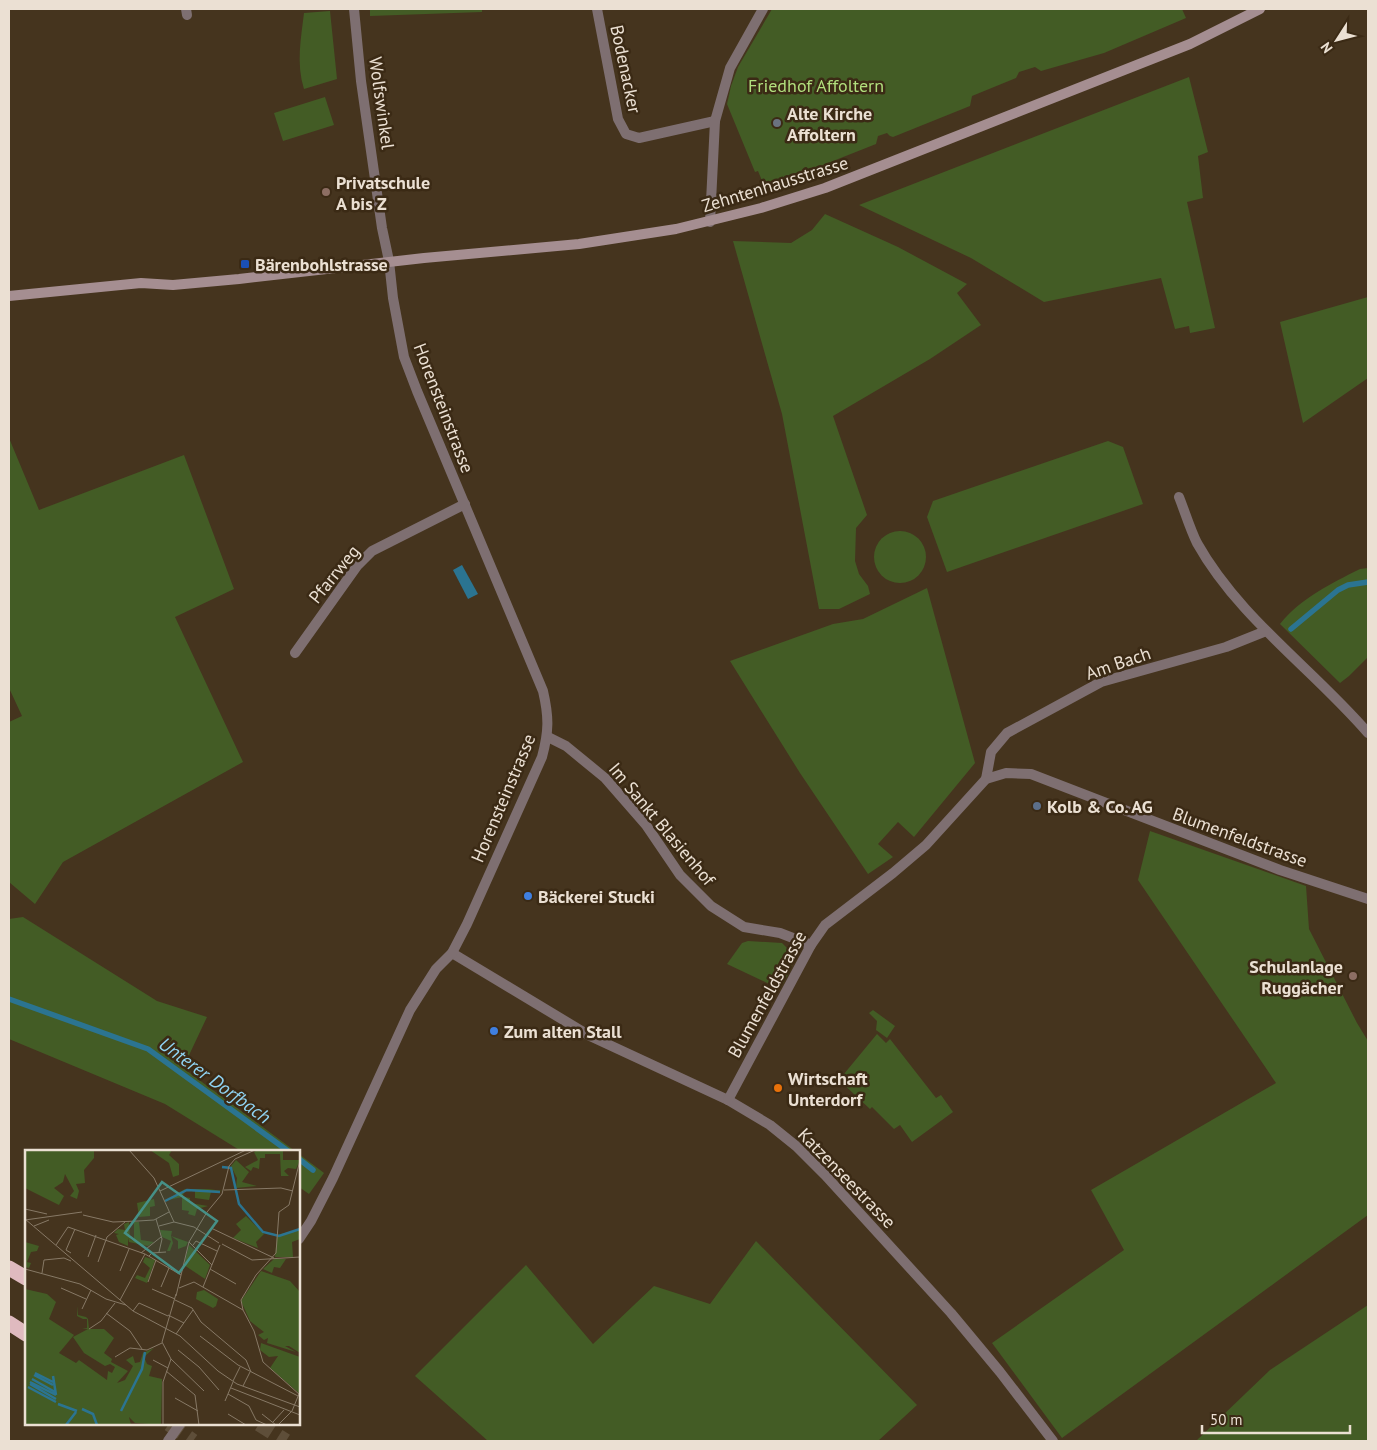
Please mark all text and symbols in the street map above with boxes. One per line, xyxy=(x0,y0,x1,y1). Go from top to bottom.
north arrow xyxy=(1312,15,1362,65)
street label: Bodenacker xyxy=(605,23,647,115)
text: N xyxy=(1316,39,1336,57)
street label: Wolfswinkel xyxy=(364,55,400,151)
park label: Friedhof Affoltern xyxy=(748,74,884,97)
place label: Alte Kirche Affoltern xyxy=(787,102,872,146)
marker: Alte Kirche Affoltern xyxy=(771,117,783,129)
street label: Zehntenhausstrasse xyxy=(699,151,851,217)
place label: Privatschule A bis Z xyxy=(336,171,430,215)
marker: Privatschule A bis Z xyxy=(320,186,332,198)
place label: Bärenbohlstrasse xyxy=(255,253,388,276)
marker: Bärenbohlstrasse xyxy=(239,258,251,270)
street label: Horensteinstrasse xyxy=(409,340,479,476)
street label: Pfarrweg xyxy=(303,540,365,608)
street label: Am Bach xyxy=(1082,641,1154,685)
street label: Horensteinstrasse xyxy=(466,730,540,866)
street label: Im Sankt Blasienhof xyxy=(604,758,721,891)
place label: Kolb & Co. AG xyxy=(1047,795,1153,818)
marker: Kolb & Co. AG xyxy=(1031,800,1043,812)
street label: Blumenfeldstrasse xyxy=(1169,802,1311,872)
place label: Bäckerei Stucki xyxy=(538,885,655,908)
marker: Bäckerei Stucki xyxy=(522,890,534,902)
street label: Blumenfeldstrasse xyxy=(723,926,811,1062)
place label: Schulanlage Ruggächer xyxy=(1249,955,1344,999)
marker: Schulanlage Ruggächer xyxy=(1347,970,1359,982)
place label: Zum alten Stall xyxy=(504,1020,622,1043)
marker: Zum alten Stall xyxy=(488,1025,500,1037)
water label: Unterer Dorfbach xyxy=(154,1031,276,1129)
place label: Wirtschaft Unterdorf xyxy=(788,1067,868,1111)
marker: Wirtschaft Unterdorf xyxy=(772,1082,784,1094)
street label: Katzenseestrasse xyxy=(793,1123,901,1233)
inset map xyxy=(25,1150,300,1425)
scale bar xyxy=(1202,1402,1350,1434)
text: 50 m xyxy=(1210,1410,1243,1429)

